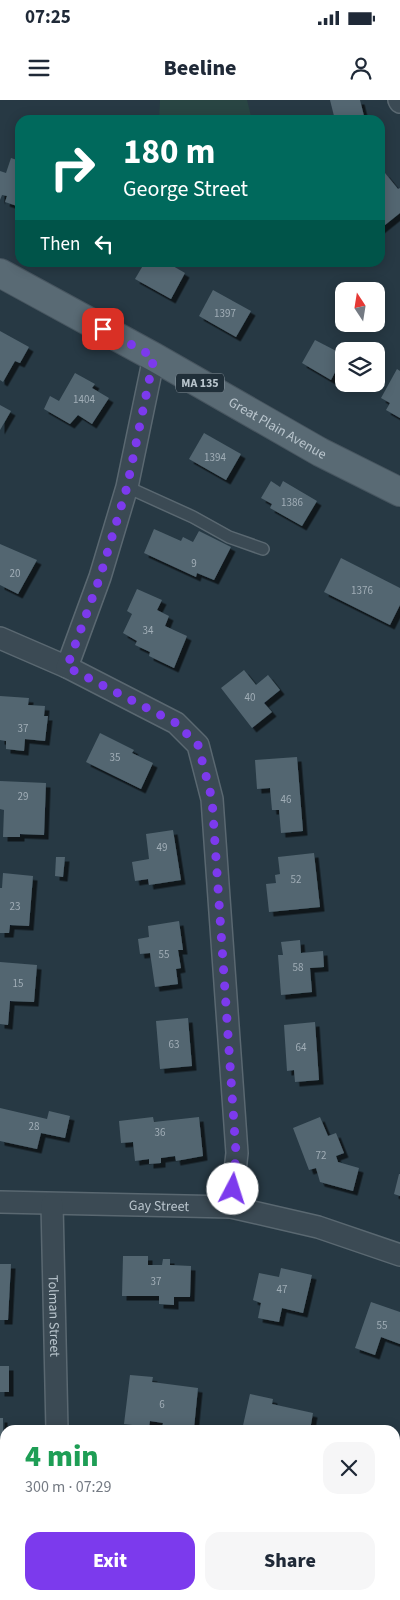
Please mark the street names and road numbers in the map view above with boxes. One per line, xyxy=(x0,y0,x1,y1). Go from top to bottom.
road number: MA 135 xyxy=(176,374,224,392)
street label: Great Plain Avenue xyxy=(224,393,330,465)
street label: Gay Street xyxy=(129,1196,190,1217)
street label: Tolman Street xyxy=(43,1275,64,1357)

